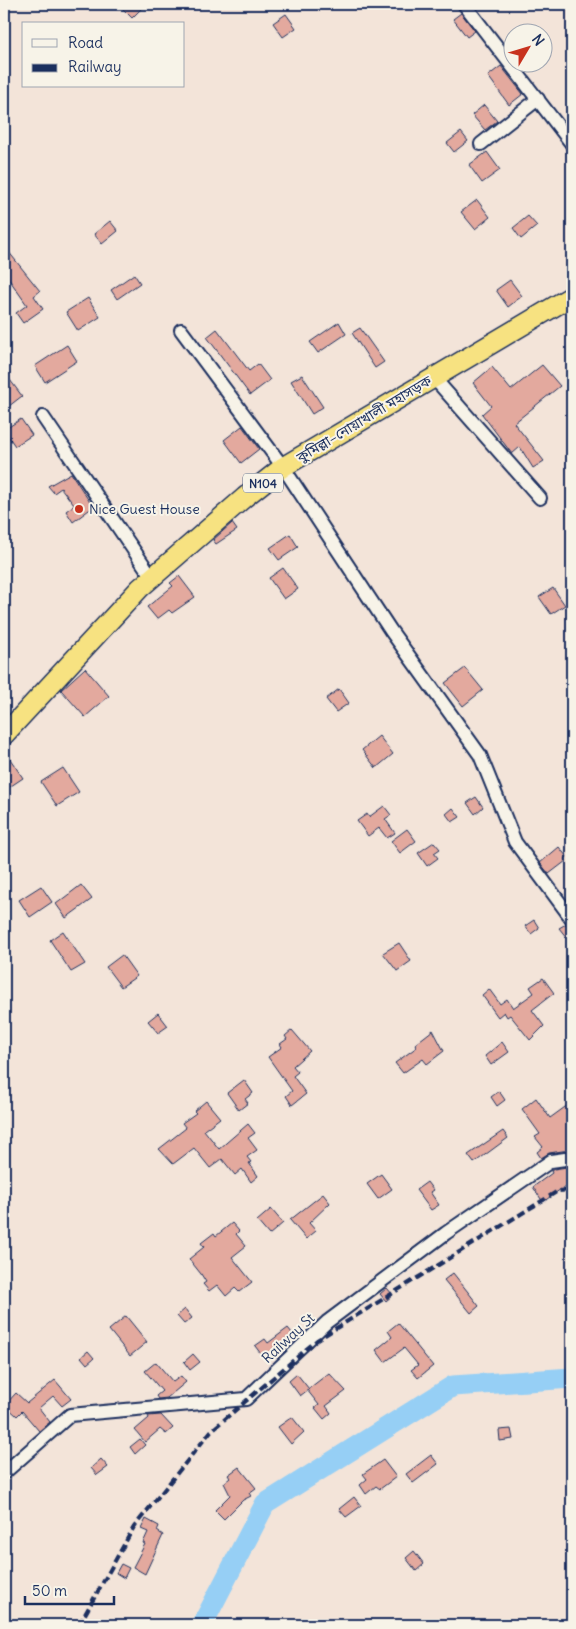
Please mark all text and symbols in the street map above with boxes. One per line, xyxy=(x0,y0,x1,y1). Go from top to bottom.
legend xyxy=(22,22,185,88)
north arrow xyxy=(504,22,554,72)
text: N xyxy=(528,31,548,49)
text: Road xyxy=(68,33,103,52)
text: Railway xyxy=(68,57,122,76)
street label: কুমিল্লা–নোয়াখালী মহাসড়ক xyxy=(292,371,435,467)
road number: N104 xyxy=(243,473,283,492)
place label: Nice Guest House xyxy=(89,500,200,518)
marker: Nice Guest House xyxy=(73,503,85,515)
street label: Railway St xyxy=(258,1309,318,1367)
scale bar xyxy=(25,1574,114,1606)
text: 50 m xyxy=(32,1581,67,1600)

